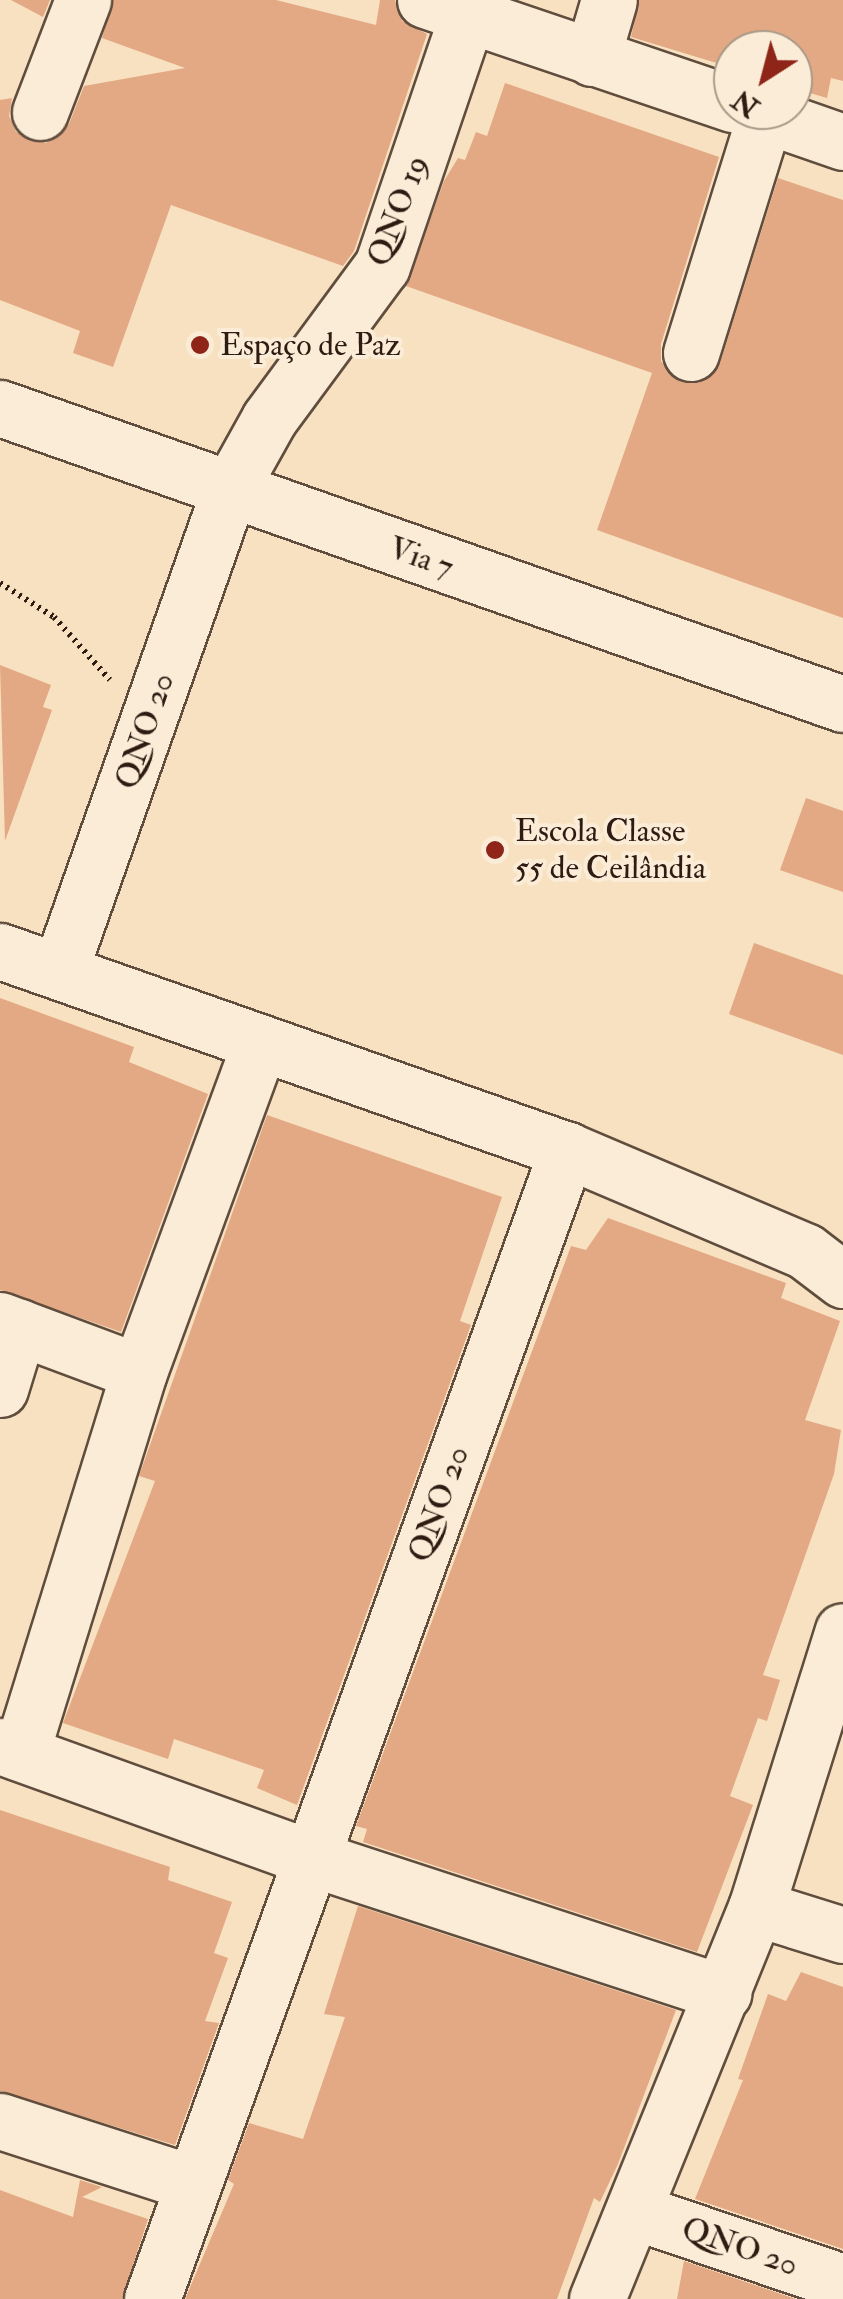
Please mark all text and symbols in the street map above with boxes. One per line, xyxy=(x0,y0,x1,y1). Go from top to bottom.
north arrow xyxy=(713,30,813,130)
text: N xyxy=(726,82,767,125)
street label: QNO 19 xyxy=(359,150,437,272)
place label: Espaço de Paz xyxy=(220,326,401,364)
marker: Espaço de Paz xyxy=(189,334,211,356)
street label: Via 7 xyxy=(384,529,458,587)
street label: QNO 20 xyxy=(107,668,183,794)
place label: Escola Classe 55 de Ceilândia xyxy=(515,813,706,888)
marker: Escola Classe 55 de Ceilândia xyxy=(484,839,506,861)
street label: QNO 20 xyxy=(400,1441,478,1567)
street label: QNO 20 xyxy=(677,2209,803,2285)

